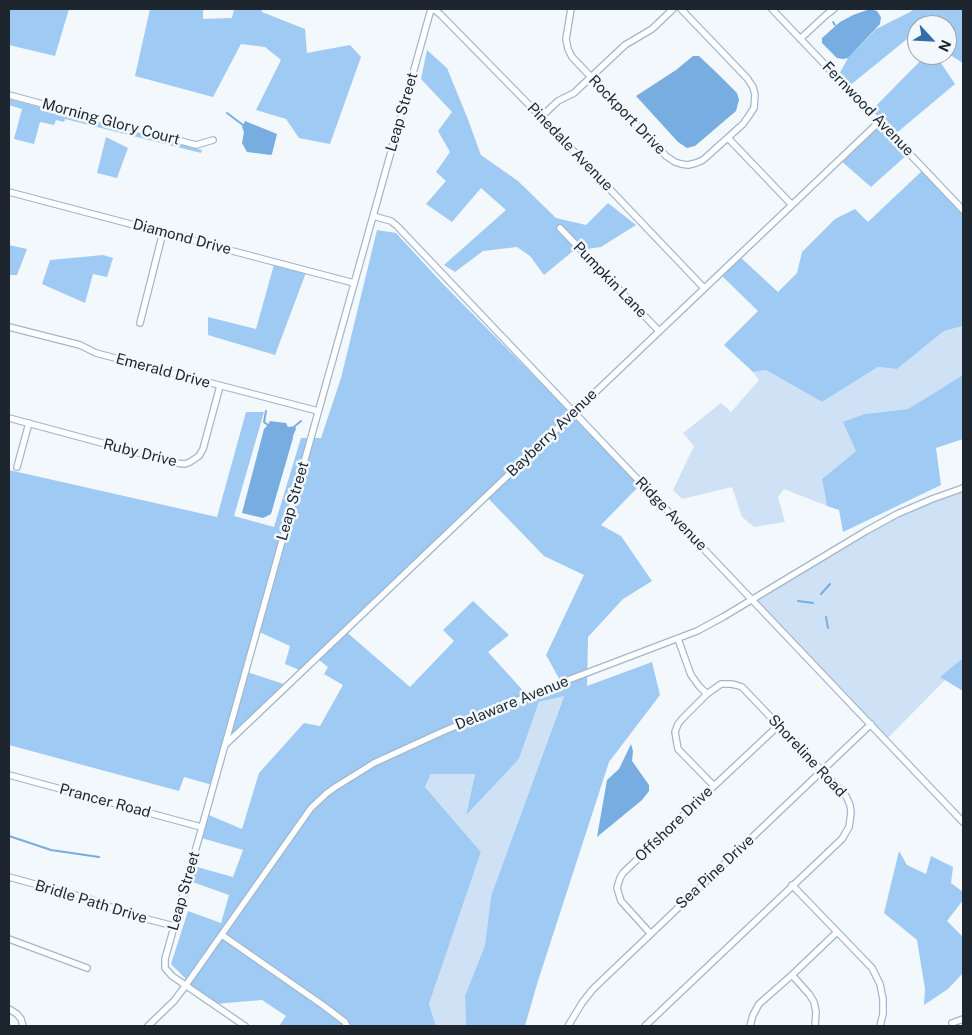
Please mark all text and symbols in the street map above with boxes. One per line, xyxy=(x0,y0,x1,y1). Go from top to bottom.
north arrow xyxy=(907,15,957,65)
text: N xyxy=(935,38,954,54)
street label: Fernwood Avenue xyxy=(818,58,918,160)
street label: Leap Street xyxy=(382,70,422,154)
street label: Rockport Drive xyxy=(585,72,669,158)
street label: Morning Glory Court xyxy=(40,95,182,149)
street label: Pinedale Avenue xyxy=(523,99,617,195)
street label: Diamond Drive xyxy=(131,215,233,259)
street label: Pumpkin Lane xyxy=(569,238,651,322)
street label: Emerald Drive xyxy=(114,350,212,392)
street label: Bayberry Avenue xyxy=(503,385,601,481)
street label: Ruby Drive xyxy=(101,435,179,471)
street label: Leap Street xyxy=(273,459,313,543)
street label: Ridge Avenue xyxy=(631,473,711,555)
street label: Delaware Avenue xyxy=(453,672,571,734)
street label: Shoreline Road xyxy=(764,711,850,801)
street label: Prancer Road xyxy=(57,780,153,822)
street label: Offshore Drive xyxy=(631,782,717,866)
street label: Sea Pine Drive xyxy=(672,831,758,913)
street label: Leap Street xyxy=(164,849,204,933)
street label: Bridle Path Drive xyxy=(33,876,149,928)

